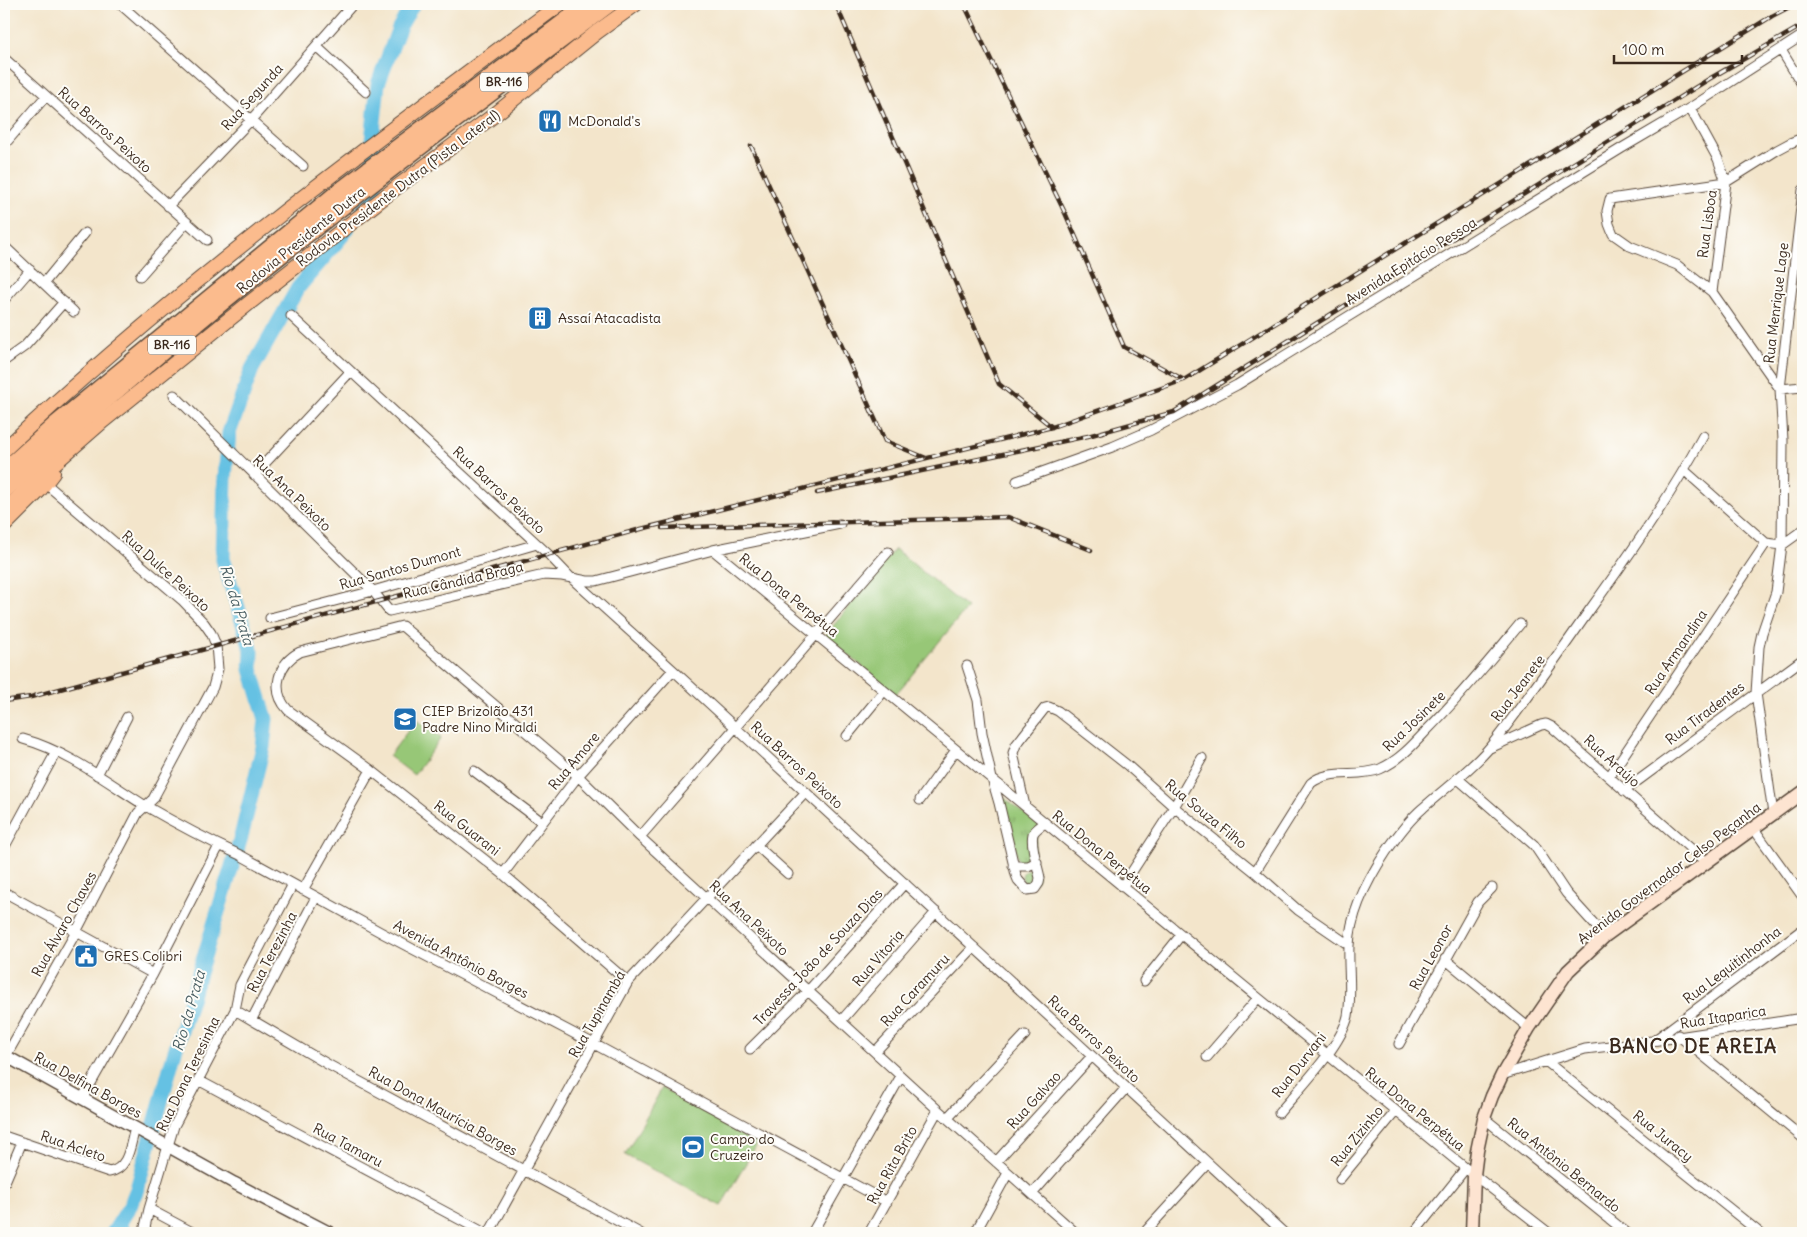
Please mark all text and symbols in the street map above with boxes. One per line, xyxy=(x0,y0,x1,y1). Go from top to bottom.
scale bar xyxy=(1614,32,1742,64)
text: 100 m xyxy=(1622,40,1664,59)
street label: Rua Segunda xyxy=(217,60,287,134)
road number: BR-116 xyxy=(480,72,528,91)
street label: Rua Barros Peixoto xyxy=(54,83,156,177)
street label: Rodovia Presidente Dutra (Pista Lateral) xyxy=(293,106,503,270)
restaurant icon: McDonald's xyxy=(537,108,563,134)
place label: McDonald's xyxy=(568,112,641,130)
street label: Rodovia Presidente Dutra xyxy=(233,183,369,297)
street label: Rua Lisboa xyxy=(1693,189,1721,259)
street label: Avenida Epitácio Pessoa xyxy=(1342,213,1480,309)
street label: Rua Menrique Lage xyxy=(1760,242,1792,364)
building icon: Assaí Atacadista xyxy=(527,305,553,331)
place label: Assaí Atacadista xyxy=(558,309,661,327)
road number: BR-116 xyxy=(148,336,196,354)
street label: Rua Barros Peixoto xyxy=(449,443,549,538)
street label: Rua Ana Peixoto xyxy=(249,451,335,535)
street label: Rua Dulce Peixoto xyxy=(118,527,214,616)
street label: Rua Santos Dumont xyxy=(337,542,463,594)
street label: Rua Dona Perpétua xyxy=(736,549,842,641)
street label: Rua Cândida Braga xyxy=(401,557,525,603)
water label: Rio da Prata xyxy=(216,562,259,649)
street label: Rua Armandina xyxy=(1641,606,1711,698)
street label: Rua Jeanete xyxy=(1487,651,1549,725)
street label: Rua Tiradentes xyxy=(1662,677,1748,749)
street label: Rua Josinete xyxy=(1379,687,1449,755)
place label: CIEP Brizolão 431 Padre Nino Miraldi xyxy=(422,702,537,736)
school or university icon: CIEP Brizolão 431 Padre Nino Miraldi xyxy=(392,706,418,732)
street label: Rua Barros Peixoto xyxy=(747,718,847,813)
street label: Rua Amore xyxy=(545,728,603,794)
street label: Rua Araújo xyxy=(1580,731,1644,791)
street label: Rua Souza Filho xyxy=(1161,775,1251,853)
street label: Rua Guarani xyxy=(430,796,504,860)
street label: Avenida Governador Celso Peçanha xyxy=(1574,798,1764,948)
street label: Rua Dona Perpétua xyxy=(1049,806,1155,898)
street label: Rua Álvaro Chaves xyxy=(28,868,100,980)
street label: Rua Ana Peixoto xyxy=(705,877,793,960)
street label: Travessa João de Souza Dias xyxy=(750,885,886,1029)
street label: Rua Terezinha xyxy=(243,908,301,996)
street label: Avenida Antônio Borges xyxy=(390,916,532,1002)
street label: Rua Leonor xyxy=(1406,921,1457,993)
street label: Rua Lequitinhonha xyxy=(1679,922,1785,1008)
street label: Rua Vitoria xyxy=(848,926,908,990)
public building icon: GRES Colibri xyxy=(73,943,99,969)
place label: GRES Colibri xyxy=(104,947,182,965)
street label: Rua Caramuru xyxy=(877,950,953,1030)
water label: Rio da Prata xyxy=(168,967,209,1053)
street label: Rua Tupinambá xyxy=(565,967,629,1061)
street label: Rua Barros Peixoto xyxy=(1044,992,1144,1087)
street label: Rua Itaparica xyxy=(1679,1001,1767,1033)
street label: Rua Dona Teresinha xyxy=(152,1013,224,1135)
street label: Rua Durvani xyxy=(1268,1029,1330,1101)
district label: BANCO DE AREIA xyxy=(1609,1034,1777,1058)
street label: Rua Delfina Borges xyxy=(31,1048,145,1122)
street label: Rua Dona Maurícia Borges xyxy=(365,1062,521,1160)
street label: Rua Dona Perpétua xyxy=(1362,1063,1468,1155)
street label: Rua Galvao xyxy=(1003,1067,1065,1133)
street label: Rua Zizinho xyxy=(1327,1102,1387,1170)
street label: Rua Juracy xyxy=(1629,1106,1697,1166)
street label: Rua Antônio Bernardo xyxy=(1504,1114,1624,1216)
street label: Rua Tamaru xyxy=(310,1119,386,1171)
street label: Rua Rita Brito xyxy=(863,1123,921,1207)
street label: Rua Acleto xyxy=(38,1126,108,1166)
place label: Campo do Cruzeiro xyxy=(710,1130,775,1164)
sports icon: Campo do Cruzeiro xyxy=(680,1134,706,1160)

